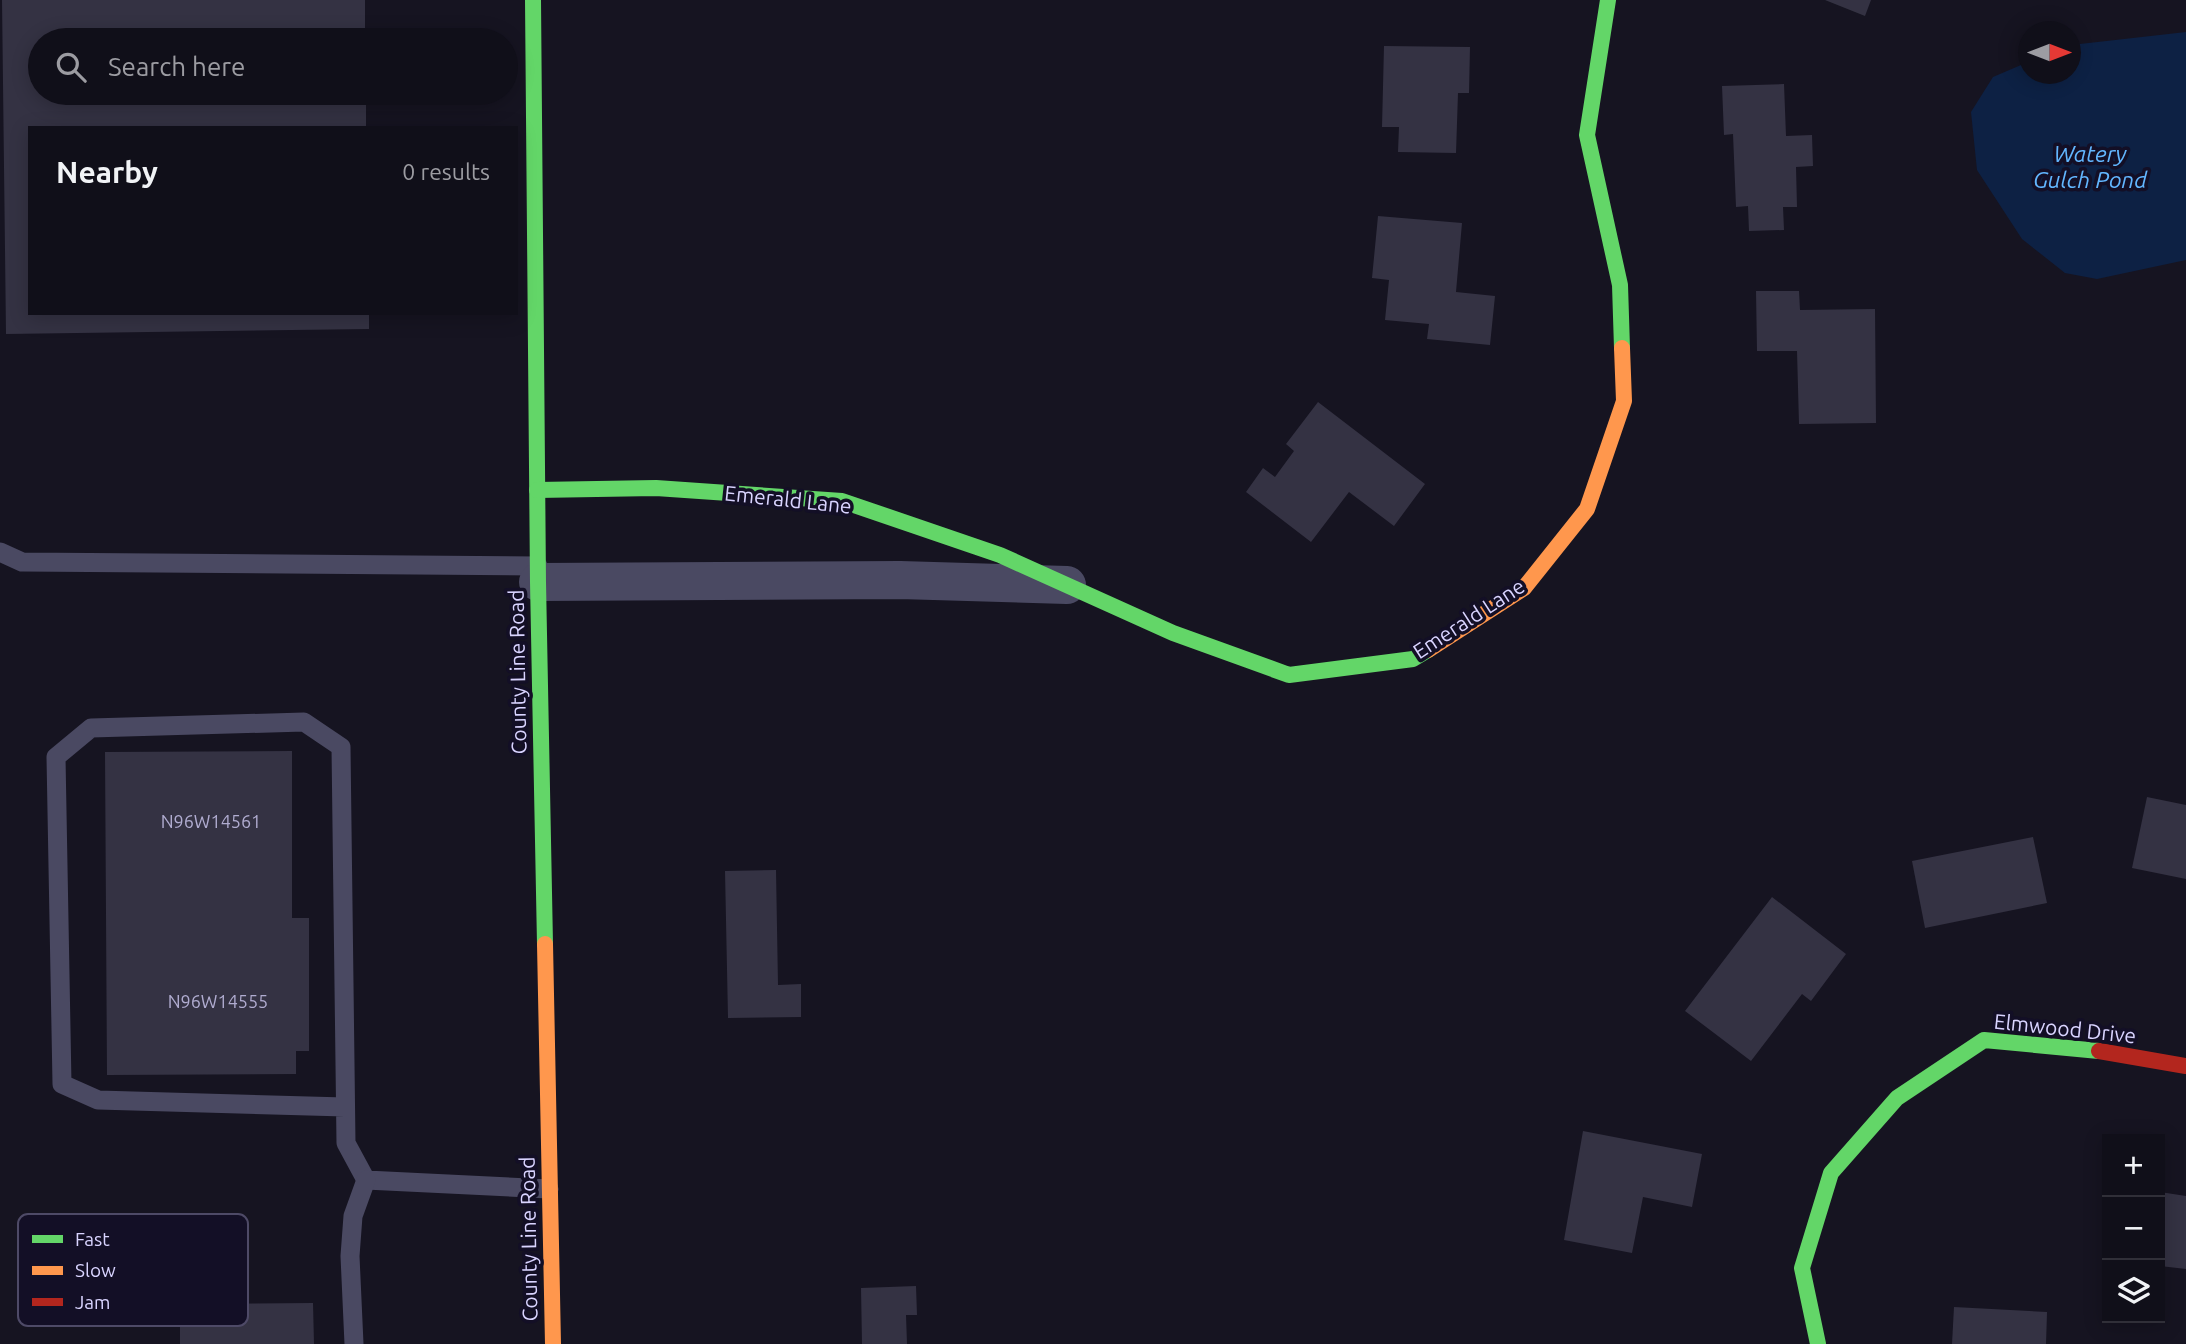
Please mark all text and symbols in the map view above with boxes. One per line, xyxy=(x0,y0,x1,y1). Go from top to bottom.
north arrow xyxy=(2018,21,2081,84)
search box xyxy=(28,28,518,105)
icon: search xyxy=(52,48,90,86)
text: Search here xyxy=(108,52,245,81)
water label: Watery Gulch Pond xyxy=(2033,141,2148,192)
text: Nearby xyxy=(56,155,158,189)
text: 0 results xyxy=(402,159,490,184)
street label: Emerald Lane xyxy=(723,480,853,518)
street label: Emerald Lane xyxy=(1408,573,1529,663)
street label: County Line Road xyxy=(504,589,530,755)
house number: N96W14561 xyxy=(161,811,261,831)
house number: N96W14555 xyxy=(168,991,268,1011)
street label: Elmwood Drive xyxy=(1993,1009,2137,1047)
map controls xyxy=(2102,1134,2165,1323)
button: + xyxy=(2102,1134,2165,1197)
street label: County Line Road xyxy=(515,1156,541,1322)
button: − xyxy=(2102,1197,2165,1260)
legend xyxy=(18,1214,248,1326)
text: Fast xyxy=(75,1228,110,1250)
text: Slow xyxy=(75,1259,116,1281)
button: layers xyxy=(2102,1260,2165,1323)
text: Jam xyxy=(75,1291,111,1313)

